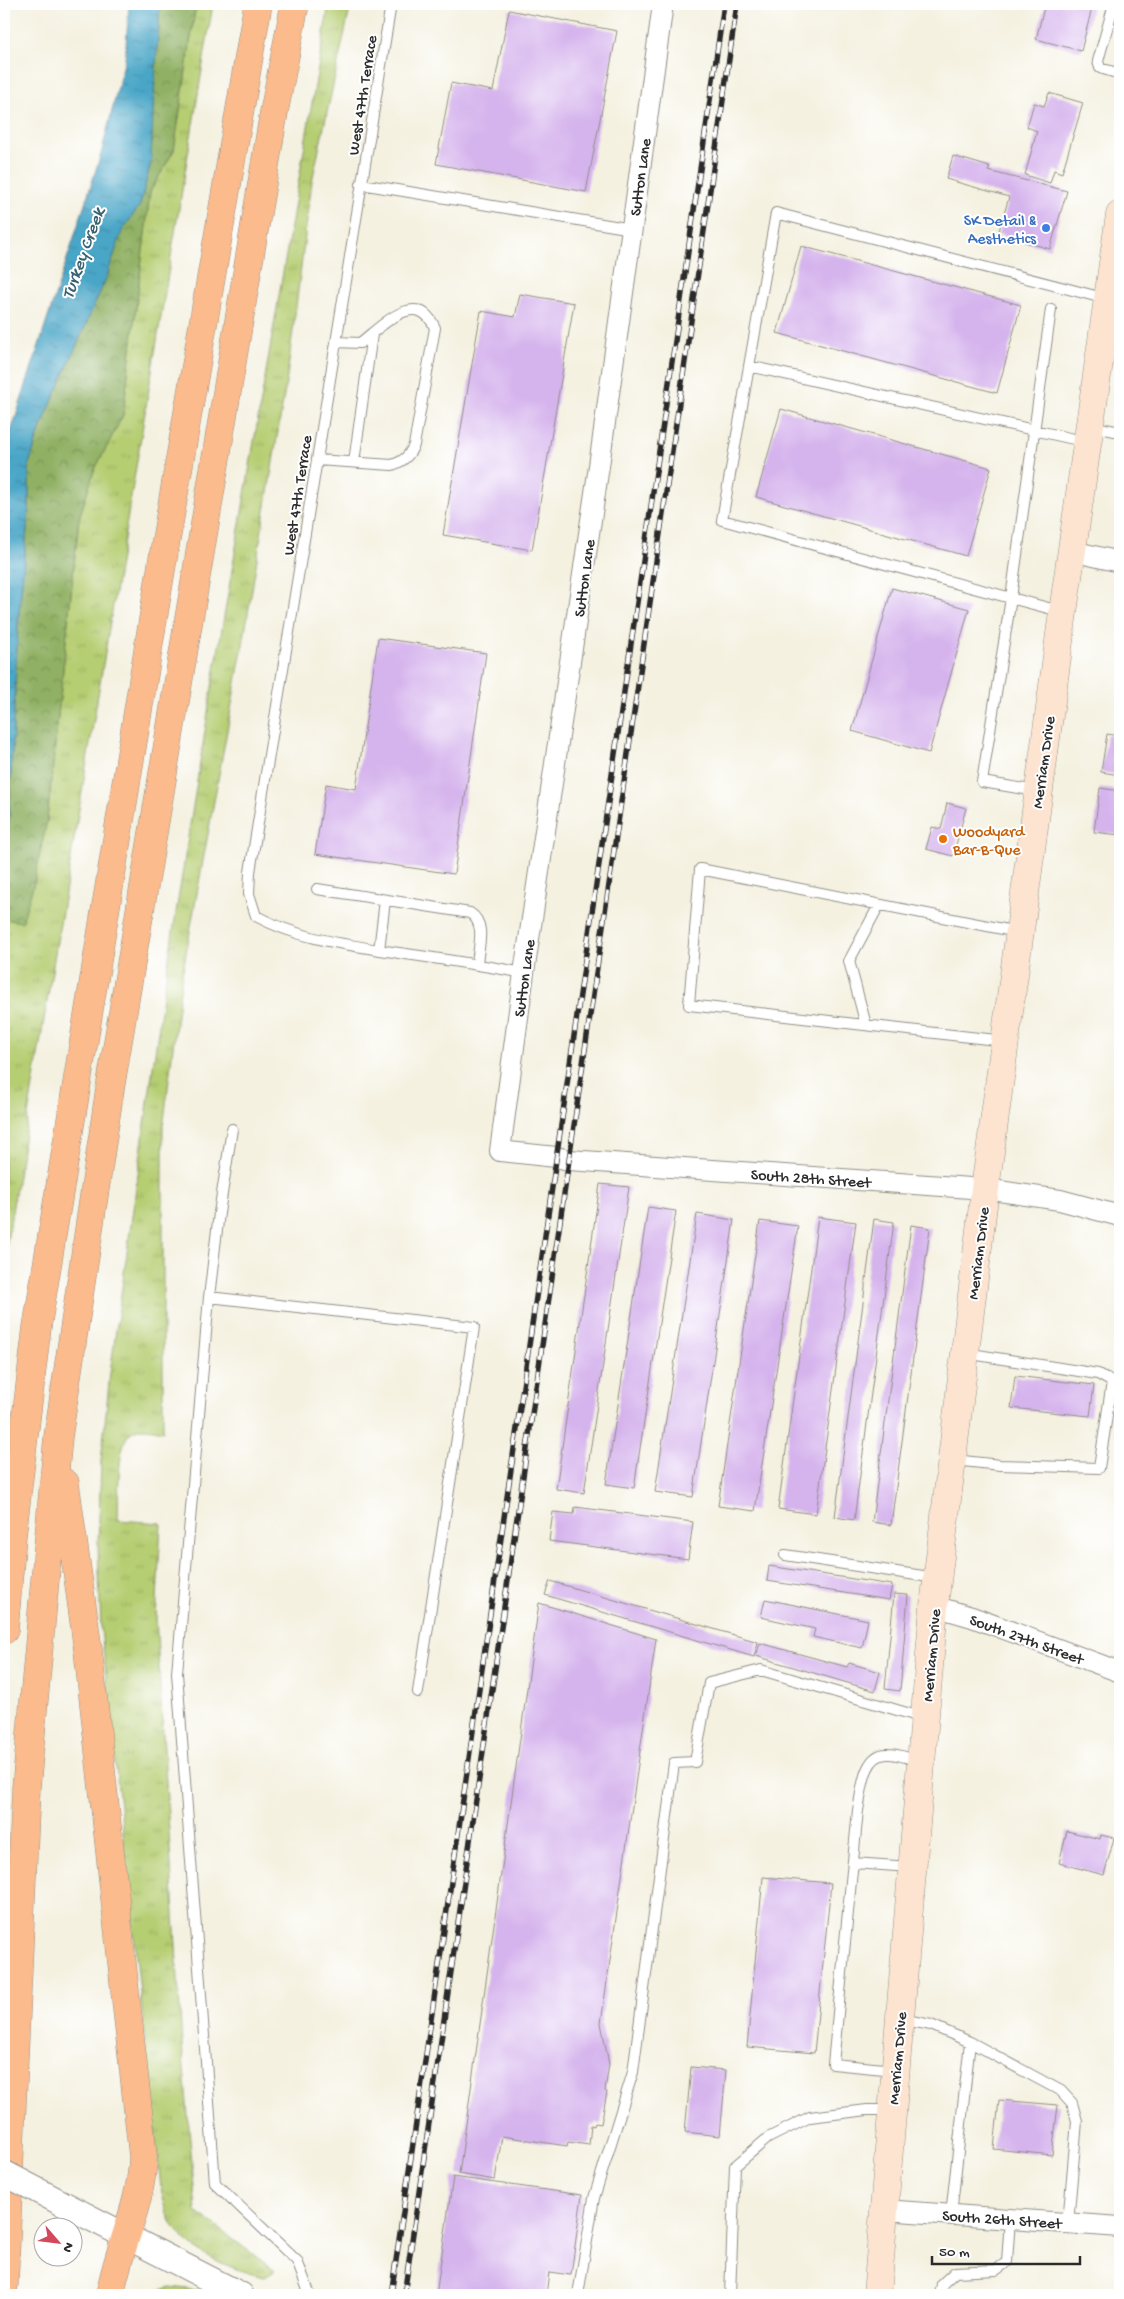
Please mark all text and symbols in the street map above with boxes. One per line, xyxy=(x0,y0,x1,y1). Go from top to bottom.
street label: West 47th Terrace xyxy=(346,33,383,157)
street label: Sutton Lane xyxy=(628,137,657,218)
water label: Turkey Creek xyxy=(58,204,111,302)
place label: SK Detail & Aesthetics xyxy=(964,213,1037,250)
marker: SK Detail & Aesthetics xyxy=(1040,222,1052,234)
street label: West 47th Terrace xyxy=(281,433,318,557)
street label: Sutton Lane xyxy=(572,538,601,619)
street label: Merriam Drive xyxy=(1030,714,1061,810)
place label: Woodyard Bar-B-Que xyxy=(952,824,1026,861)
marker: Woodyard Bar-B-Que xyxy=(937,833,949,845)
street label: Sutton Lane xyxy=(512,938,541,1019)
street label: South 28th Street xyxy=(750,1167,873,1194)
street label: Merriam Drive xyxy=(965,1205,996,1301)
street label: Merriam Drive xyxy=(920,1607,947,1702)
street label: South 27th Street xyxy=(966,1612,1087,1671)
street label: Merriam Drive xyxy=(886,2010,913,2105)
street label: South 26th Street xyxy=(941,2208,1064,2235)
north arrow xyxy=(32,2216,82,2266)
scale bar xyxy=(932,2234,1079,2266)
text: N xyxy=(58,2239,77,2255)
text: 50 m xyxy=(939,2244,970,2262)

